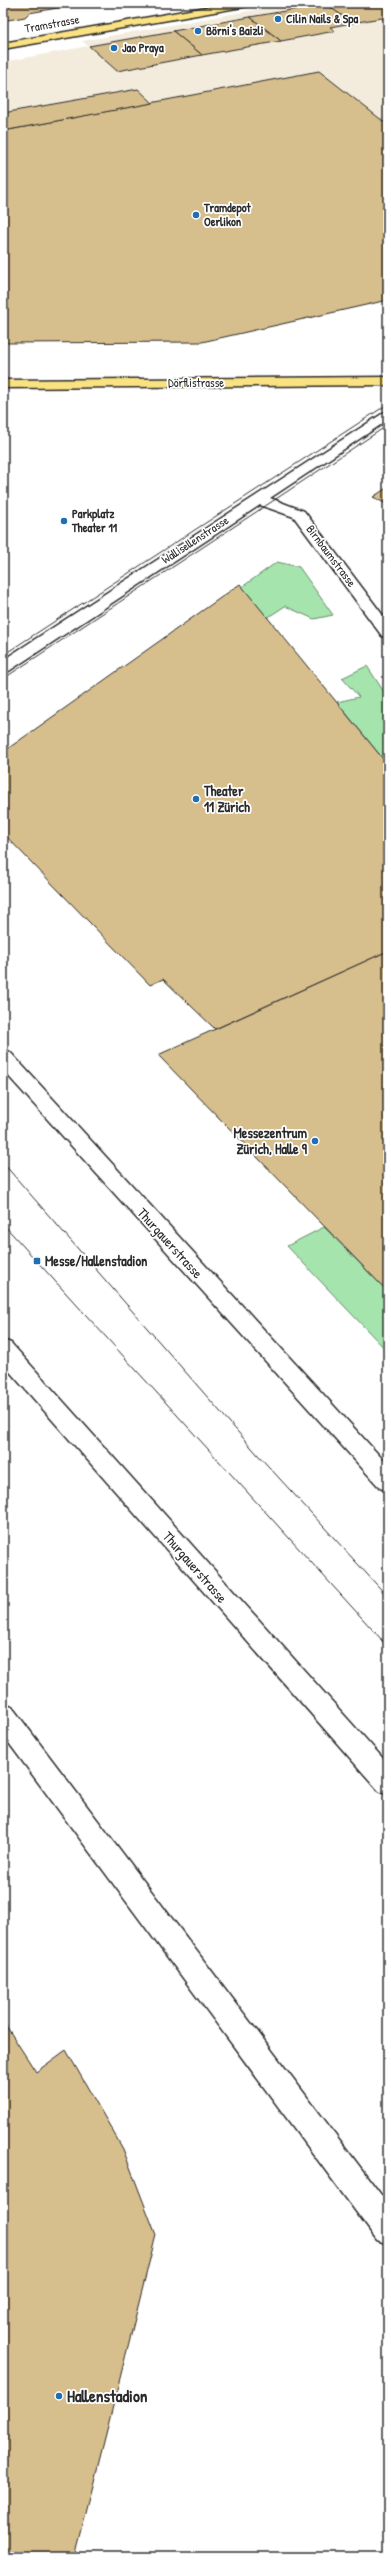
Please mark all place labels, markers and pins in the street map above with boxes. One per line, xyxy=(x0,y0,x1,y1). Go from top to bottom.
place label: Cilin Nails & Spa xyxy=(286,10,358,28)
marker: Cilin Nails & Spa xyxy=(273,14,283,24)
place label: Börni's Baizli xyxy=(206,22,264,39)
marker: Börni's Baizli xyxy=(193,26,203,36)
place label: Jao Praya xyxy=(122,39,164,57)
marker: Jao Praya xyxy=(109,43,119,53)
place label: Tramdepot Oerlikon xyxy=(203,199,252,230)
marker: Tramdepot Oerlikon xyxy=(191,210,201,220)
place label: Parkplatz Theater 11 xyxy=(71,505,118,536)
marker: Parkplatz Theater 11 xyxy=(59,516,69,526)
place label: Theater 11 Zürich xyxy=(203,781,250,816)
marker: Theater 11 Zürich xyxy=(191,794,201,804)
place label: Messezentrum Zürich, Halle 9 xyxy=(234,1123,308,1158)
marker: Messezentrum Zürich, Halle 9 xyxy=(310,1136,320,1146)
place label: Messe/Hallenstadion xyxy=(45,1251,147,1270)
marker: Messe/Hallenstadion xyxy=(32,1256,42,1266)
place label: Hallenstadion xyxy=(67,2384,148,2407)
marker: Hallenstadion xyxy=(54,2391,64,2401)

